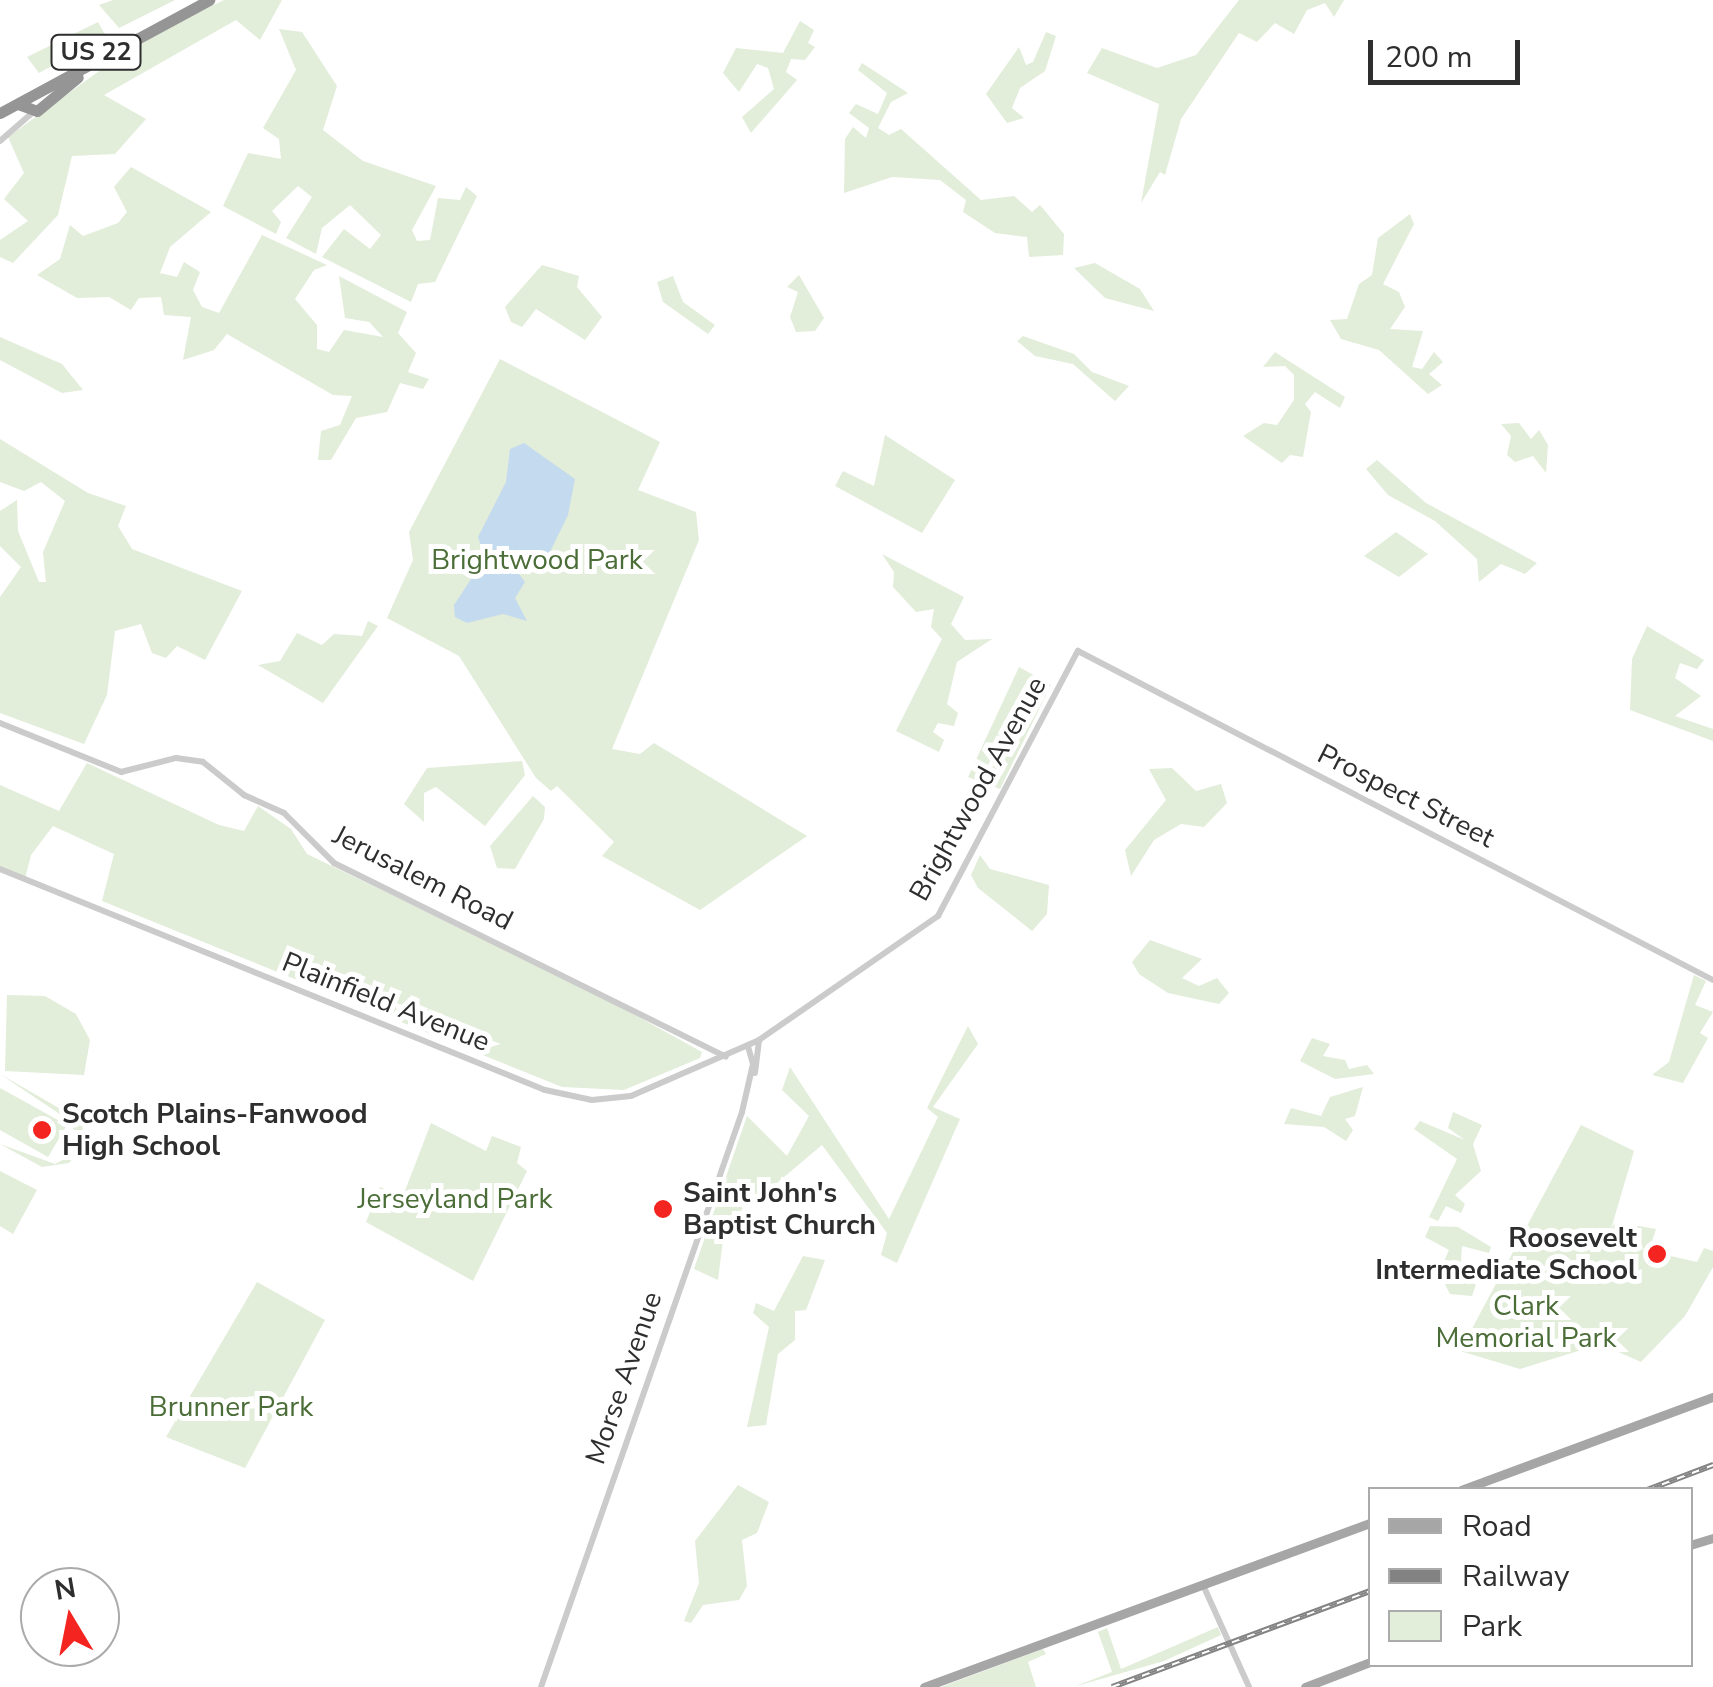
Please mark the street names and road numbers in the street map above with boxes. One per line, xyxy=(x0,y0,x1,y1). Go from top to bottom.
road number: US 22 xyxy=(48,32,144,72)
street label: Brightwood Avenue xyxy=(902,671,1054,907)
street label: Prospect Street xyxy=(1312,737,1500,855)
street label: Jerusalem Road xyxy=(327,818,519,938)
street label: Plainfield Avenue xyxy=(277,945,495,1059)
street label: Morse Avenue xyxy=(579,1287,669,1469)

